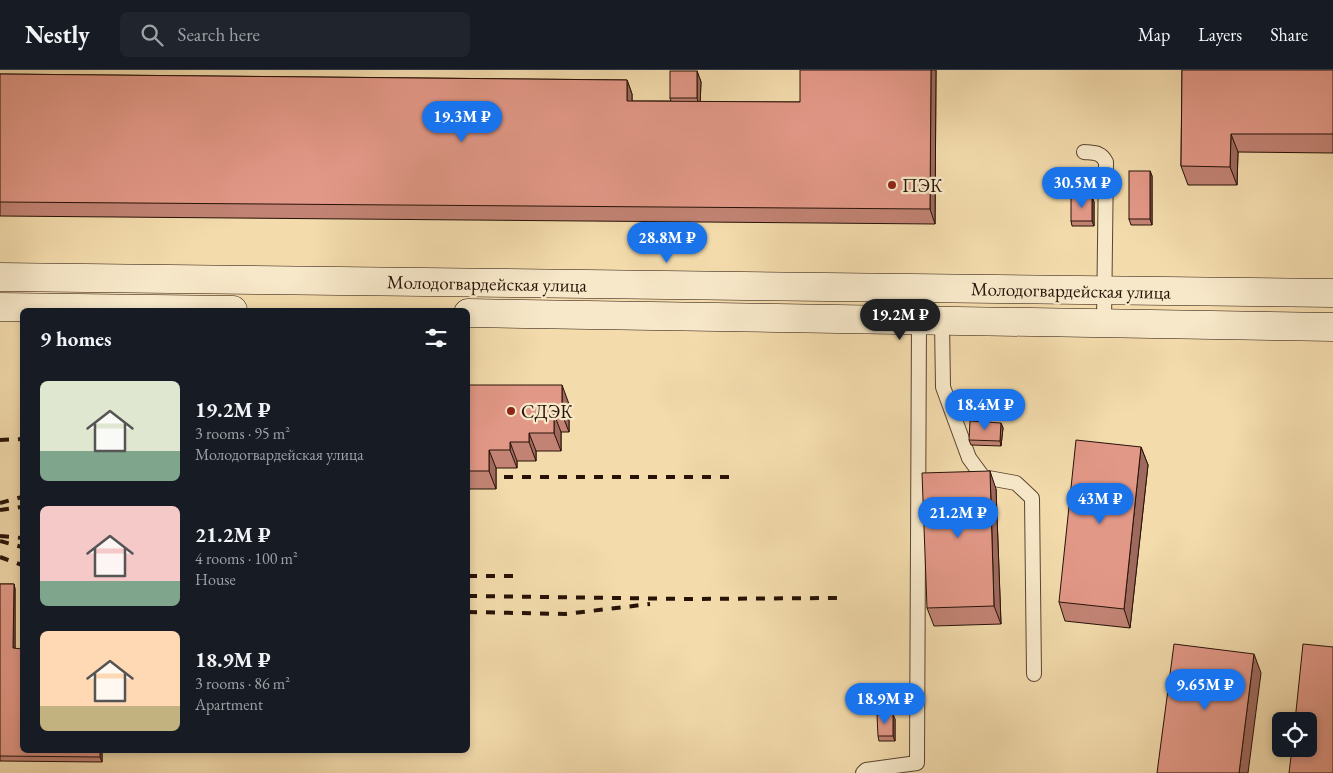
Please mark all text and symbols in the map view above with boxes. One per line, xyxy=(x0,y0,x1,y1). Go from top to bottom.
search box xyxy=(120,12,470,57)
text: Nestly xyxy=(25,19,90,50)
icon: search xyxy=(138,21,166,49)
text: Search here xyxy=(178,22,260,47)
text: Map xyxy=(1138,23,1170,46)
text: Layers xyxy=(1198,23,1242,46)
text: Share xyxy=(1270,23,1308,46)
pin: 19.3M ₽ xyxy=(416,100,508,143)
text: 19.3M ₽ xyxy=(433,106,491,127)
pin: 30.5M ₽ xyxy=(1036,166,1128,209)
text: 30.5M ₽ xyxy=(1053,172,1111,193)
place label: ПЭК xyxy=(902,173,943,198)
marker: ПЭК xyxy=(886,179,898,191)
pin: 28.8M ₽ xyxy=(621,222,713,264)
text: 28.8M ₽ xyxy=(638,227,696,248)
street label: Молодогвардейская улица xyxy=(387,269,588,298)
street label: Молодогвардейская улица xyxy=(971,276,1172,305)
pin: 19.2M ₽ xyxy=(854,298,946,341)
text: 19.2M ₽ xyxy=(871,304,929,325)
icon: filters xyxy=(422,324,450,352)
text: 9 homes xyxy=(40,325,112,352)
pin: 18.4M ₽ xyxy=(939,388,1031,431)
text: 18.4M ₽ xyxy=(956,394,1014,415)
text: 19.2M ₽ xyxy=(195,396,271,423)
place label: СДЭК xyxy=(521,399,573,424)
icon: home xyxy=(80,401,140,461)
marker: СДЭК xyxy=(505,405,517,417)
text: 3 rooms · 95 m² xyxy=(195,423,290,444)
text: Молодогвардейская улица xyxy=(195,444,364,465)
pin: 43M ₽ xyxy=(1065,482,1135,525)
text: 43M ₽ xyxy=(1077,488,1123,509)
pin: 21.2M ₽ xyxy=(912,496,1004,539)
text: 21.2M ₽ xyxy=(929,502,987,523)
text: 21.2M ₽ xyxy=(195,521,271,548)
icon: home xyxy=(80,526,140,586)
text: 4 rooms · 100 m² xyxy=(195,548,298,569)
text: House xyxy=(195,569,236,590)
text: 18.9M ₽ xyxy=(195,646,271,673)
icon: home xyxy=(80,651,140,711)
pin: 9.65M ₽ xyxy=(1159,668,1251,711)
text: 3 rooms · 86 m² xyxy=(195,673,290,694)
text: 9.65M ₽ xyxy=(1176,674,1234,695)
pin: 18.9M ₽ xyxy=(839,682,931,725)
text: 18.9M ₽ xyxy=(856,688,914,709)
text: Apartment xyxy=(195,694,263,715)
map controls xyxy=(1272,712,1317,757)
button: locate xyxy=(1272,712,1317,757)

